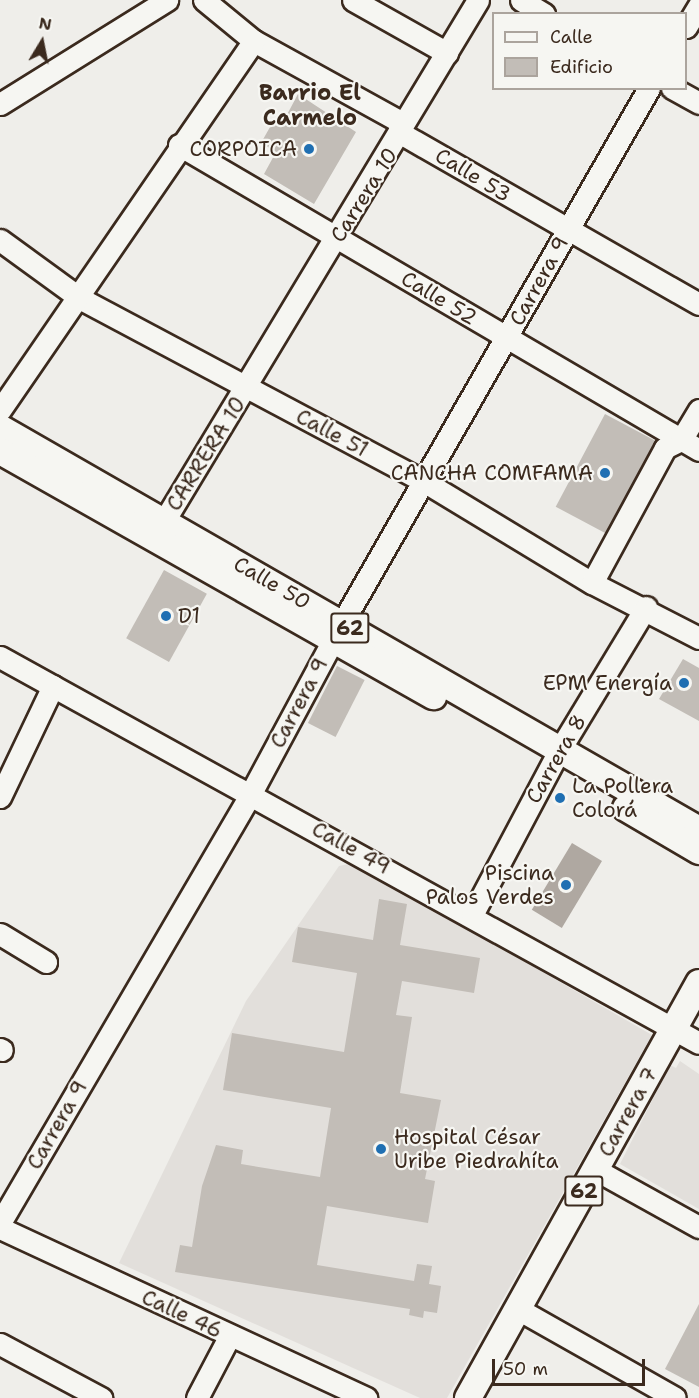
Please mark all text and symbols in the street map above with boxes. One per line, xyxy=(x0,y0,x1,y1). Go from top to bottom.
north arrow xyxy=(12,12,72,72)
text: N xyxy=(37,12,53,35)
legend xyxy=(492,12,687,90)
text: Calle xyxy=(550,25,593,49)
text: Edificio xyxy=(550,55,613,79)
district label: Barrio El Carmelo xyxy=(259,79,361,130)
place label: CORPOICA xyxy=(190,136,297,162)
marker: CORPOICA xyxy=(302,142,316,156)
street label: Carrera 10 xyxy=(325,143,403,247)
street label: Calle 53 xyxy=(431,143,515,207)
street label: Carrera 9 xyxy=(504,232,574,330)
street label: Calle 52 xyxy=(397,266,481,330)
street label: CARRERA 10 xyxy=(161,392,251,516)
street label: Calle 51 xyxy=(292,404,372,462)
place label: CANCHA COMFAMA xyxy=(391,460,593,486)
marker: CANCHA COMFAMA xyxy=(598,466,612,480)
street label: Calle 50 xyxy=(229,551,315,615)
place label: D1 xyxy=(178,603,200,629)
marker: D1 xyxy=(159,609,173,623)
road number: 62 xyxy=(329,611,371,645)
street label: Carrera 9 xyxy=(265,654,333,752)
place label: EPM Energía xyxy=(543,670,672,696)
marker: EPM Energía xyxy=(677,676,691,690)
street label: Carrera 8 xyxy=(521,710,591,808)
place label: La Pollera Colorá xyxy=(572,773,673,823)
marker: La Pollera Colorá xyxy=(553,791,567,805)
street label: Calle 49 xyxy=(307,816,395,880)
place label: Piscina Palos Verdes xyxy=(426,860,554,910)
marker: Piscina Palos Verdes xyxy=(559,878,573,892)
street label: Carrera 7 xyxy=(593,1063,663,1161)
street label: Carrera 9 xyxy=(22,1076,92,1174)
place label: Hospital César Uribe Piedrahíta xyxy=(394,1124,559,1174)
marker: Hospital César Uribe Piedrahíta xyxy=(372,1140,390,1158)
road number: 62 xyxy=(563,1174,605,1208)
street label: Calle 46 xyxy=(138,1284,226,1344)
scale bar xyxy=(495,1347,648,1385)
text: 50 m xyxy=(503,1357,548,1381)

